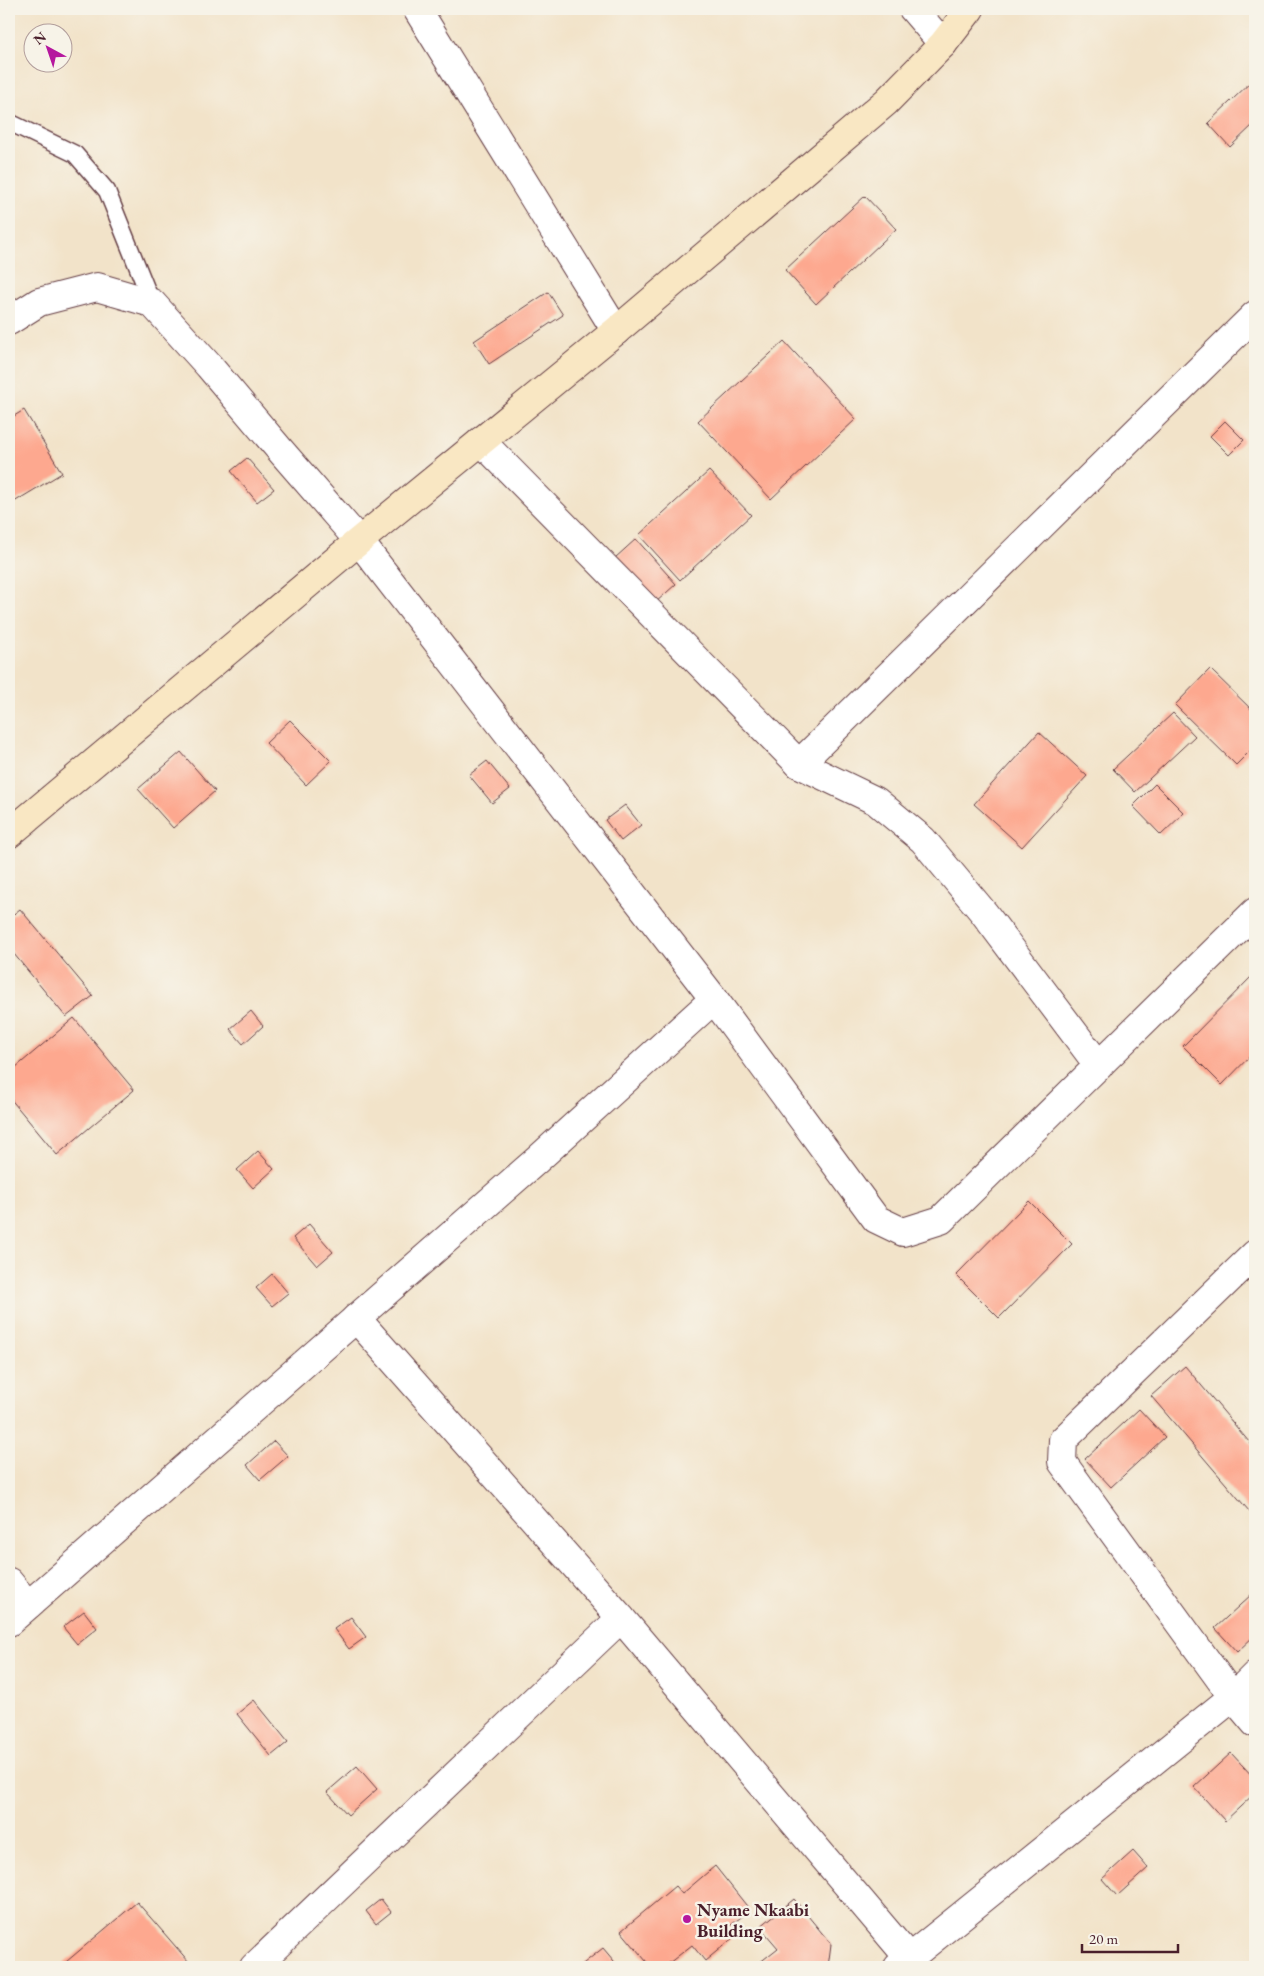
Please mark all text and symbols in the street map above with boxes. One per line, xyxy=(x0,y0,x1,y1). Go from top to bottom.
north arrow xyxy=(22,22,72,72)
text: N xyxy=(30,27,50,49)
place label: Nyame Nkaabi Building xyxy=(697,1898,810,1942)
marker: Nyame Nkaabi Building xyxy=(681,1913,693,1925)
scale bar xyxy=(1082,1921,1178,1953)
text: 20 m xyxy=(1089,1929,1118,1948)

